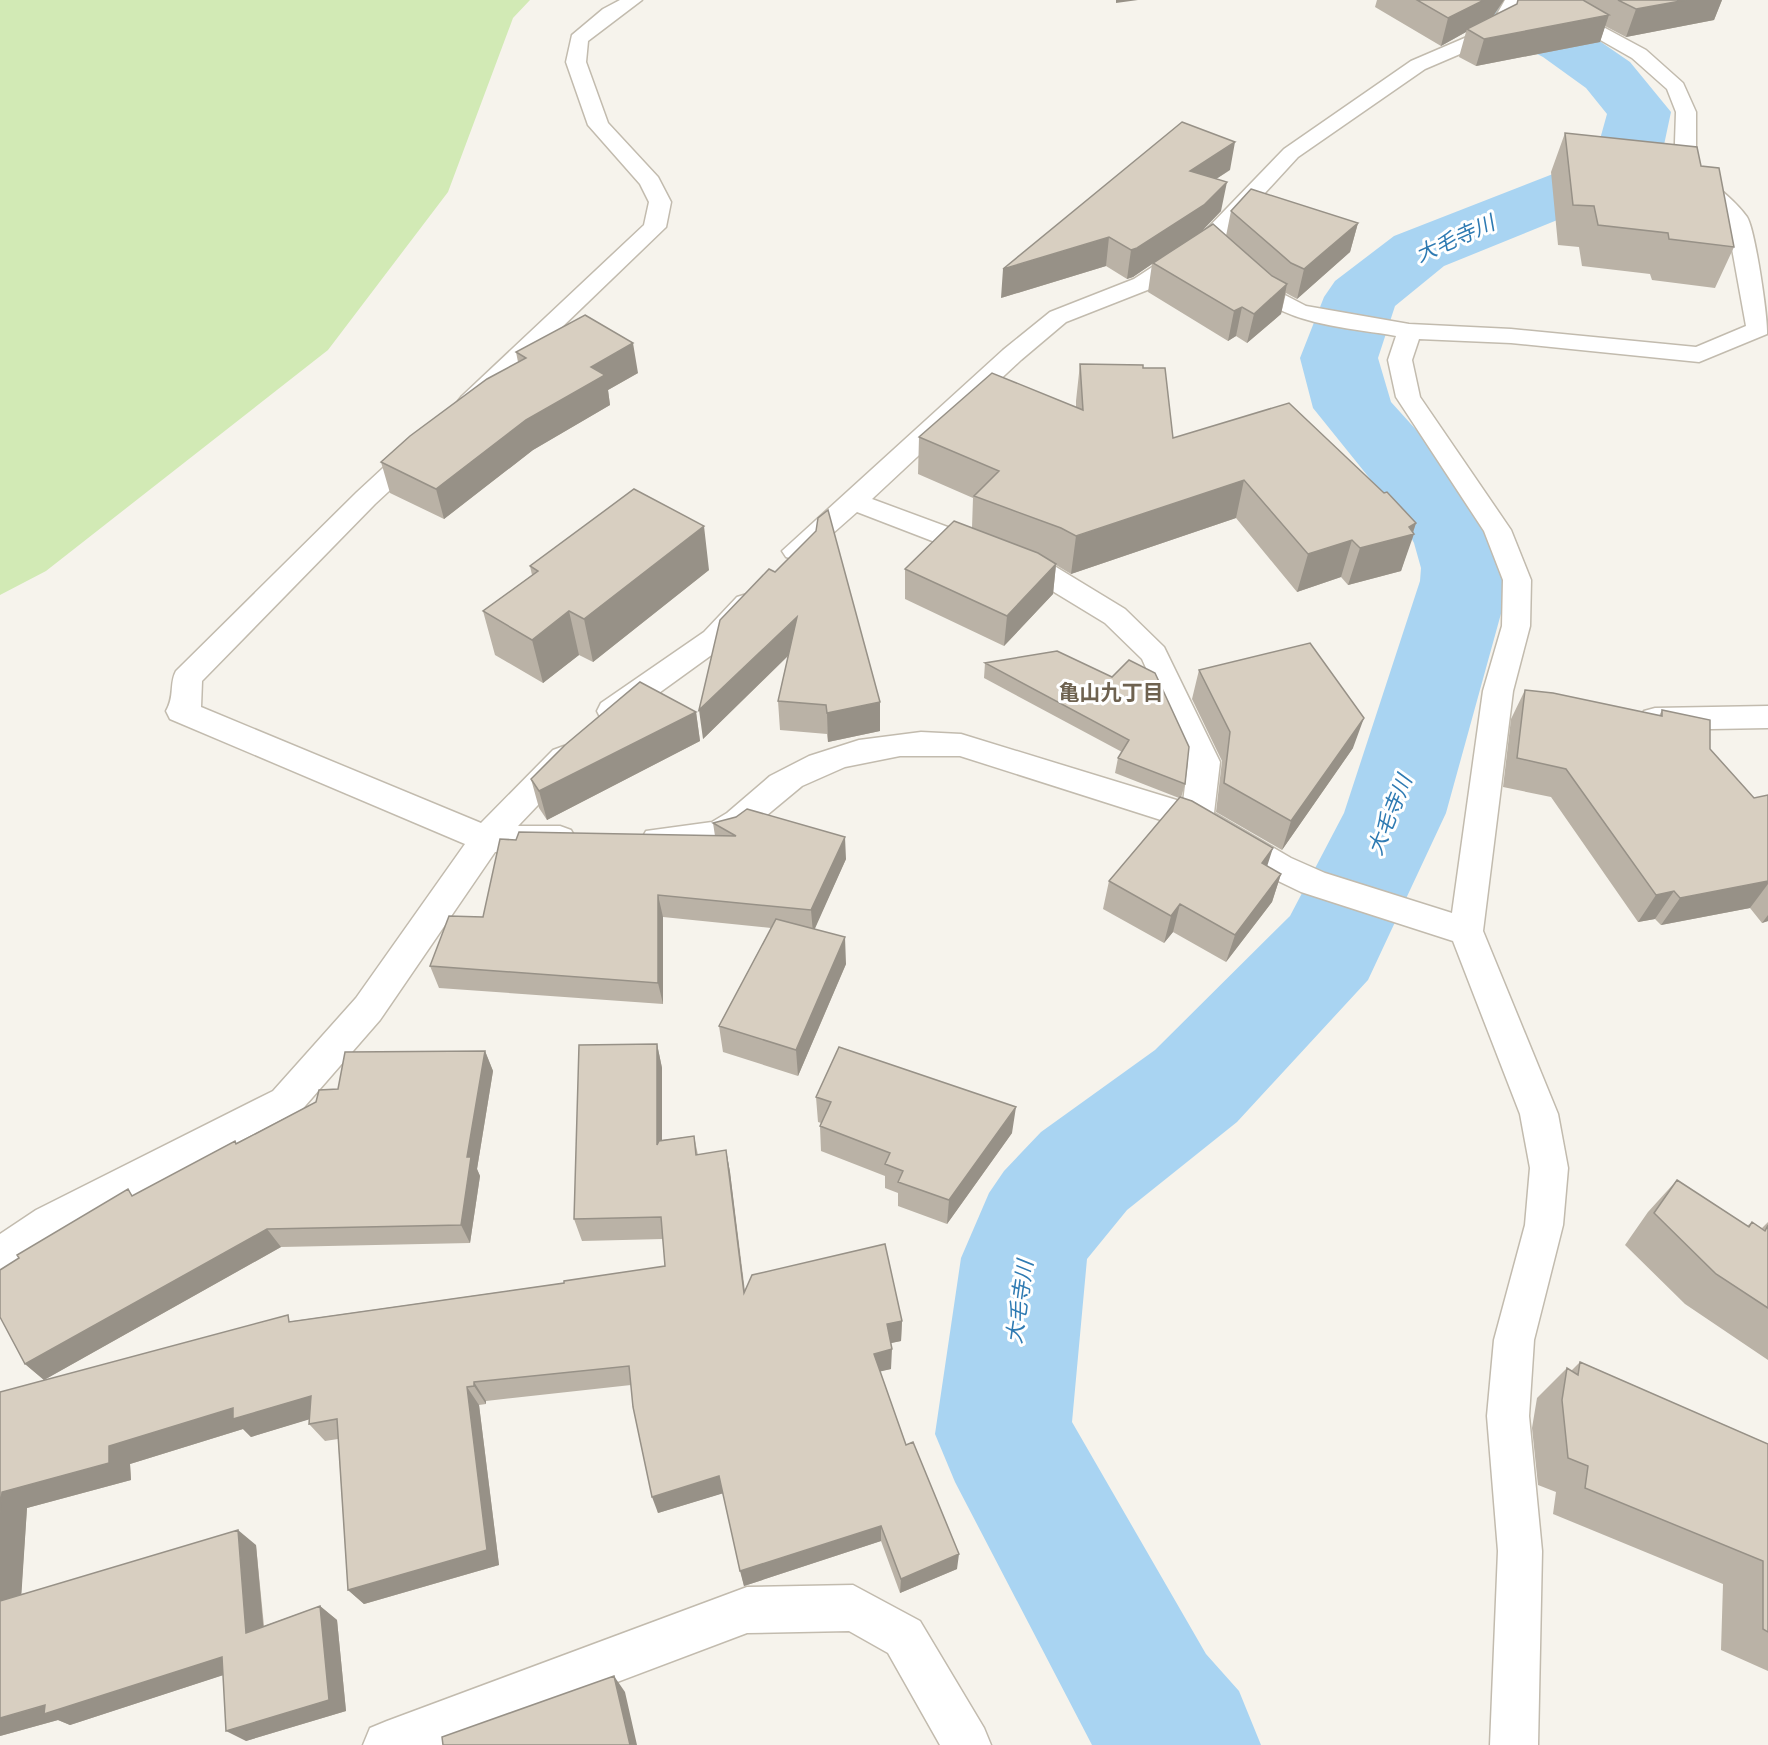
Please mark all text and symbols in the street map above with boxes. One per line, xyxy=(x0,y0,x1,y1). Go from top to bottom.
water label: 大毛寺川 xyxy=(1412,210,1500,267)
district label: 亀山九丁目 xyxy=(1059,681,1164,705)
water label: 大毛寺川 xyxy=(1363,770,1418,858)
water label: 大毛寺川 xyxy=(1002,1257,1038,1345)

